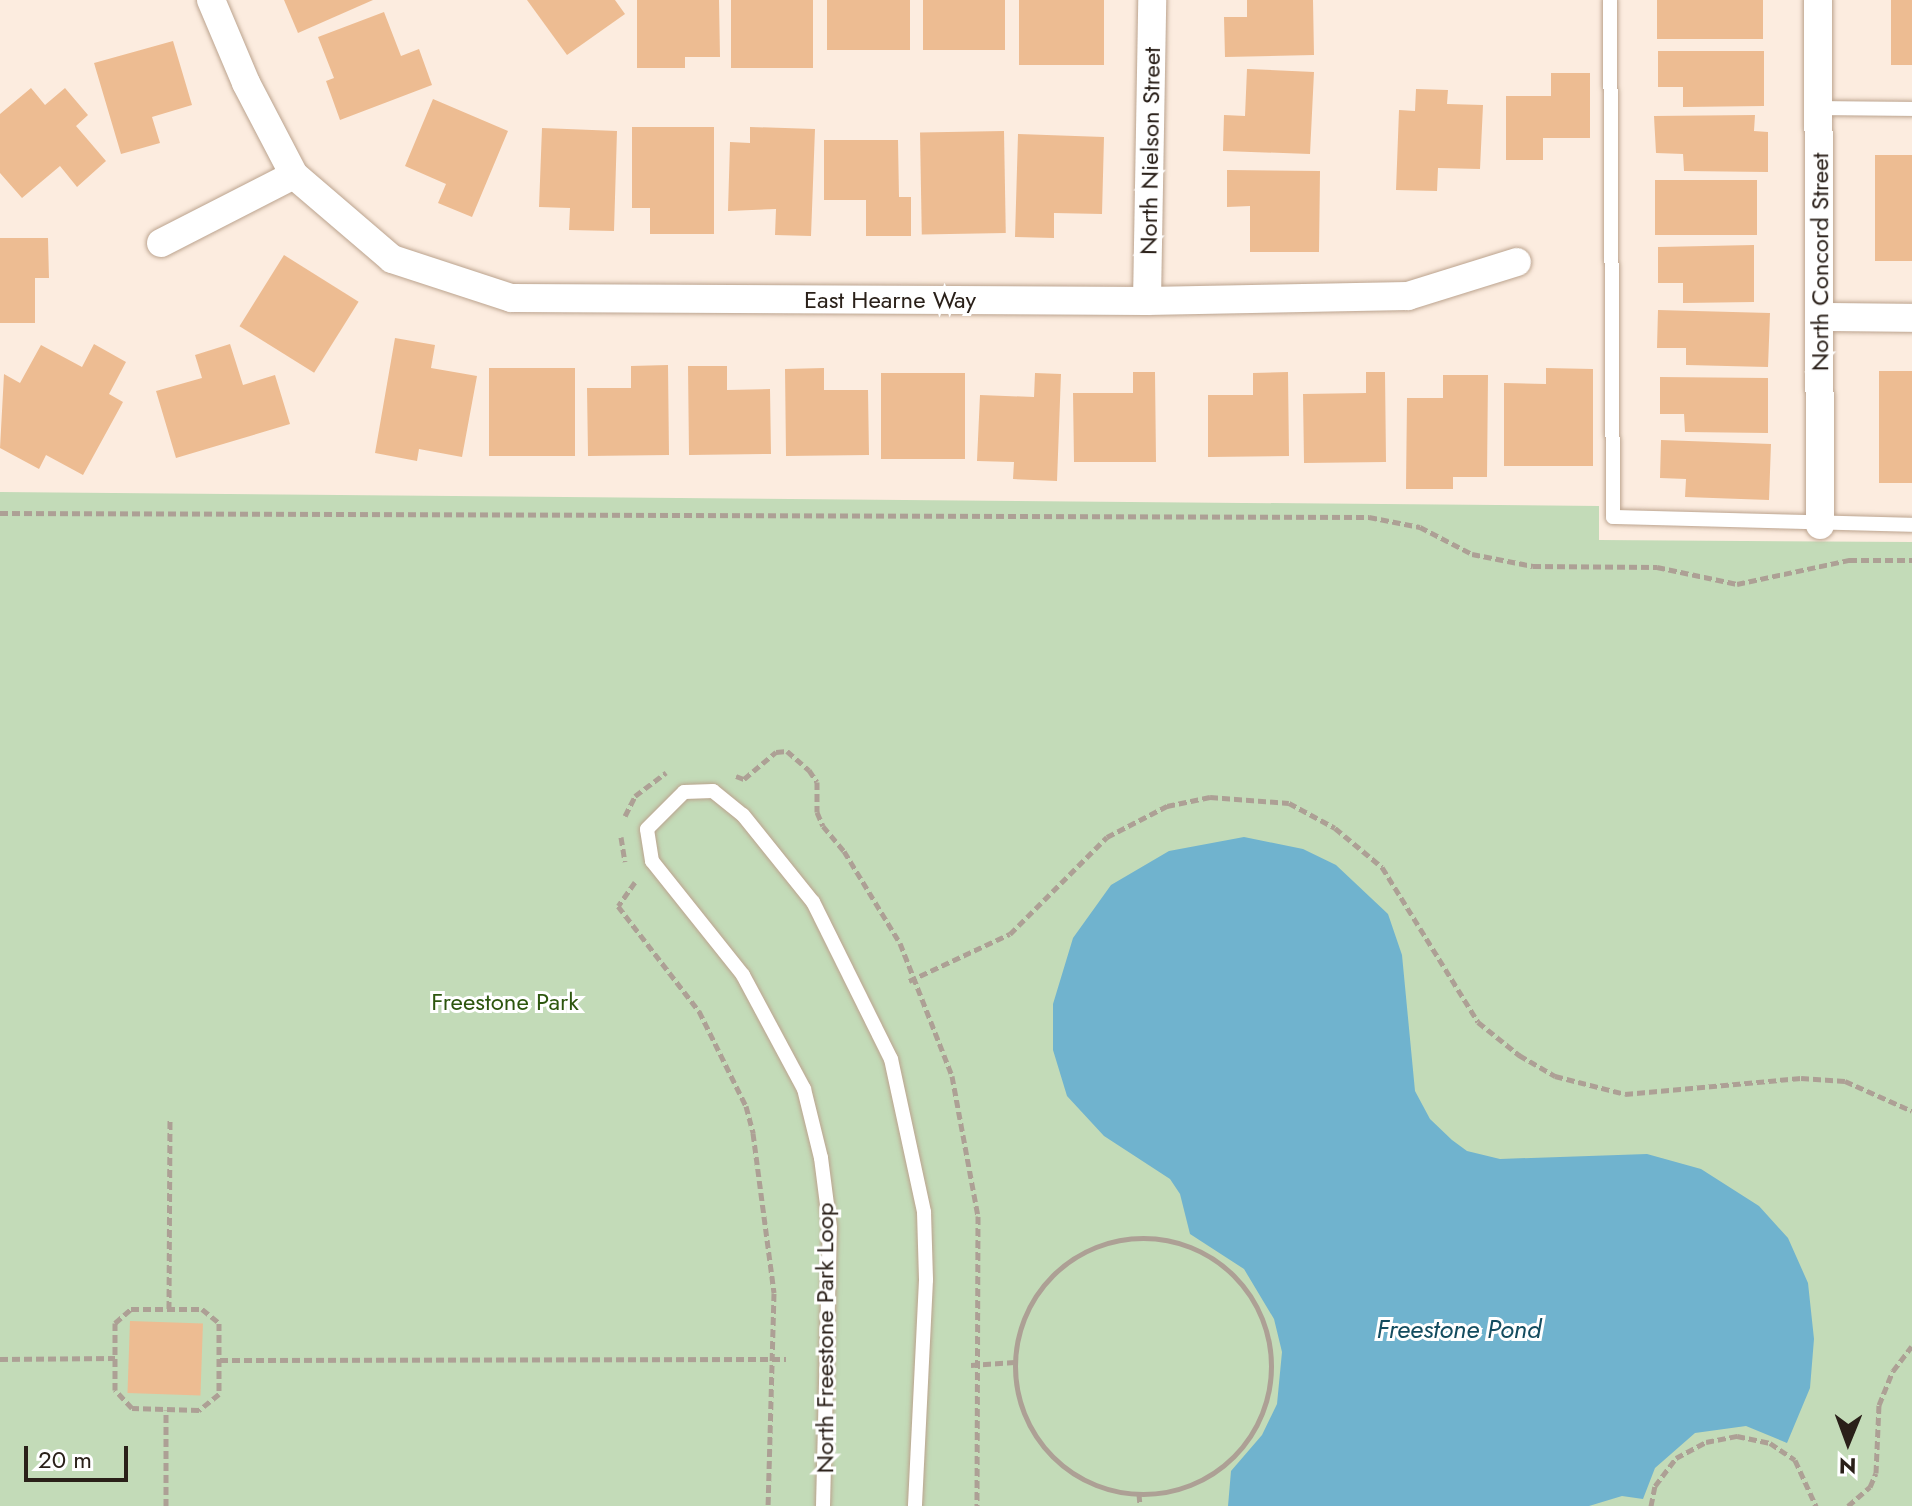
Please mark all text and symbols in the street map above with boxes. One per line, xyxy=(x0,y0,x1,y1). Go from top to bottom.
street label: North Nielson Street xyxy=(1134,47,1166,255)
street label: North Concord Street xyxy=(1806,153,1834,371)
street label: East Hearne Way xyxy=(804,286,976,314)
park label: Freestone Park xyxy=(431,988,579,1016)
street label: North Freestone Park Loop xyxy=(811,1203,839,1473)
water label: Freestone Pond xyxy=(1377,1314,1541,1346)
north arrow xyxy=(1808,1402,1888,1482)
scale bar xyxy=(28,1430,132,1480)
text: 20 m xyxy=(38,1442,92,1477)
text: N xyxy=(1839,1450,1857,1482)

